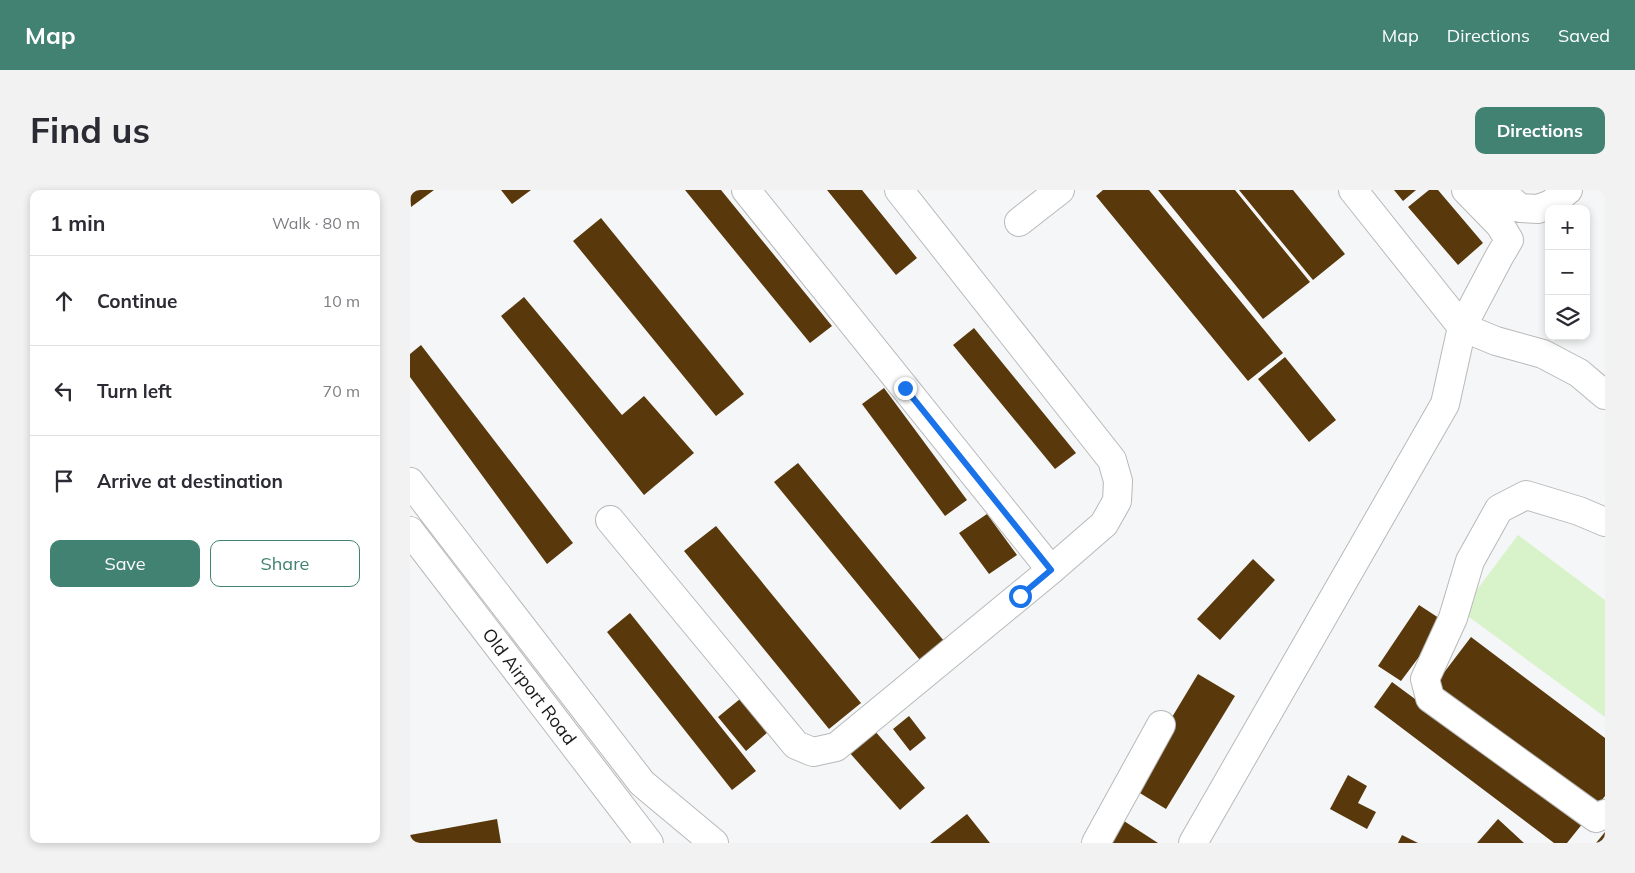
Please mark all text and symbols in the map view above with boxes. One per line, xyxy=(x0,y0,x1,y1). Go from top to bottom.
text: Map xyxy=(25,20,76,50)
text: Map xyxy=(1382,24,1419,47)
text: Directions xyxy=(1447,24,1530,47)
text: Saved xyxy=(1558,24,1610,47)
button: Directions xyxy=(1475,107,1605,154)
text: Find us xyxy=(30,108,150,152)
map controls xyxy=(1545,205,1590,340)
button: + xyxy=(1545,205,1590,250)
text: 1 min xyxy=(50,210,105,236)
text: Walk · 80 m xyxy=(272,213,360,233)
button: − xyxy=(1545,250,1590,295)
icon: ahead xyxy=(50,287,78,315)
text: Continue xyxy=(97,289,177,313)
text: 10 m xyxy=(323,291,360,311)
button: layers xyxy=(1545,295,1590,340)
icon: left xyxy=(50,377,78,405)
route end xyxy=(894,377,917,400)
text: Turn left xyxy=(97,379,172,403)
text: 70 m xyxy=(323,381,360,401)
icon: arrive xyxy=(50,467,78,495)
text: Arrive at destination xyxy=(97,469,283,493)
button: Save xyxy=(50,540,200,587)
button: Share xyxy=(210,540,360,587)
route start xyxy=(1009,585,1032,608)
street label: Old Airport Road xyxy=(478,623,582,749)

